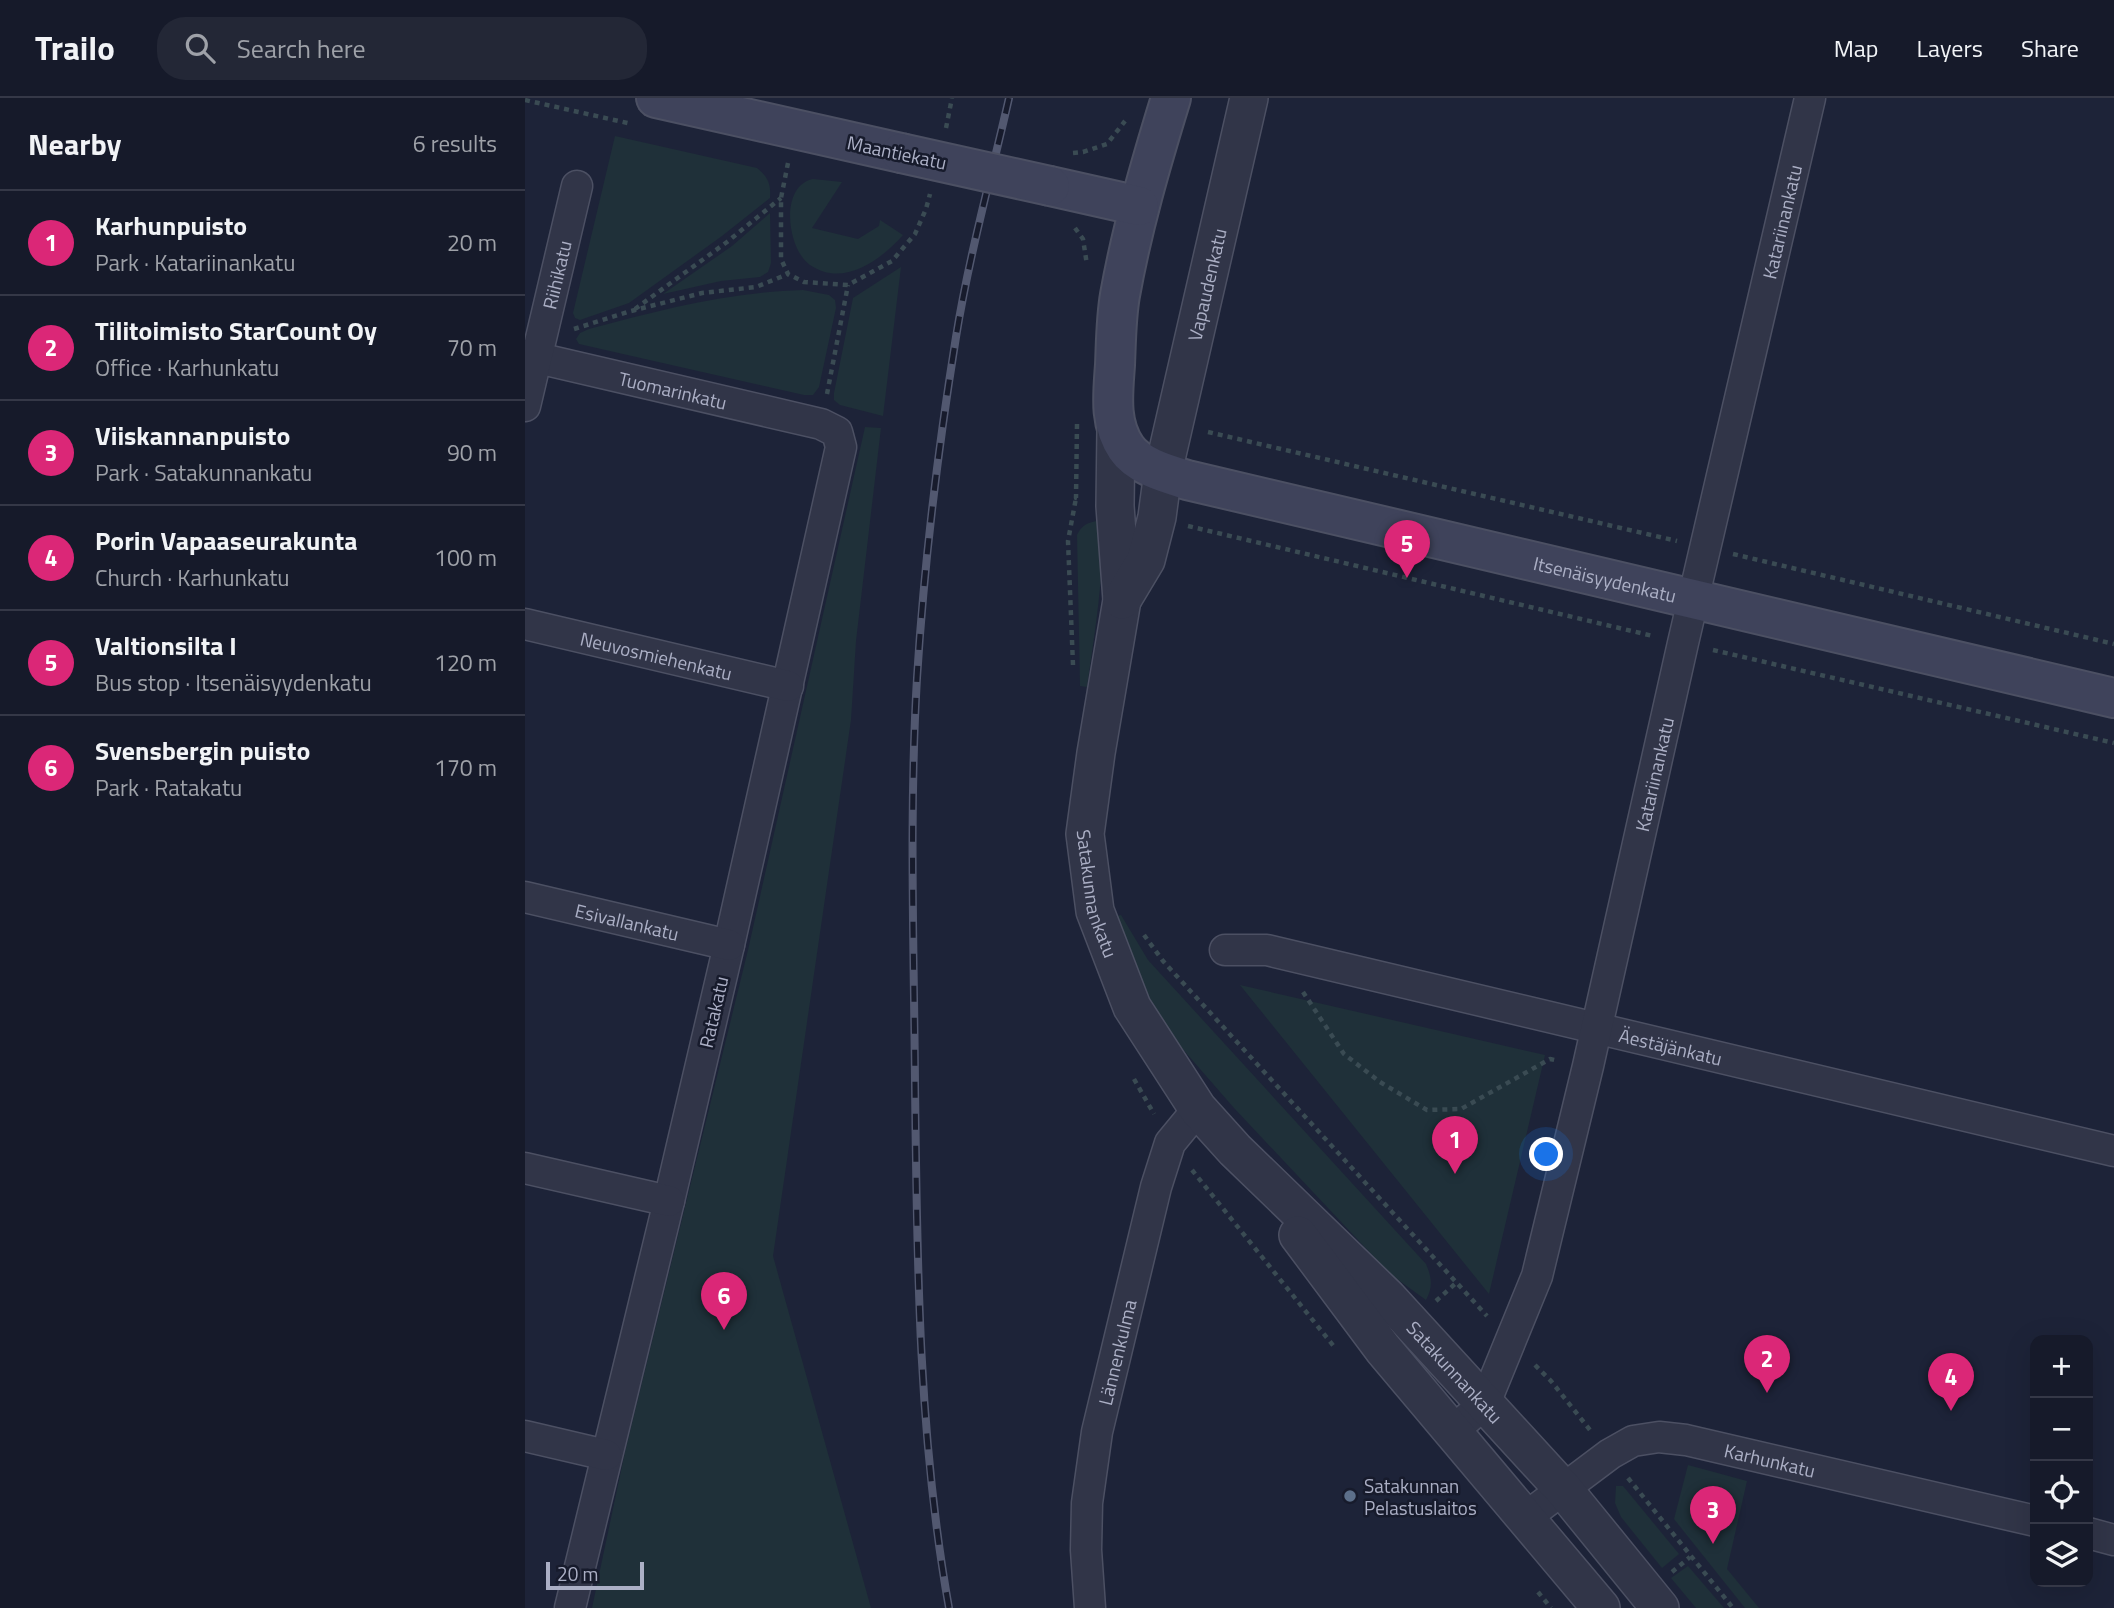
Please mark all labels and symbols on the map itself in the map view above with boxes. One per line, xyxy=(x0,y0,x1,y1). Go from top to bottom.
street label: Maantiekatu xyxy=(845,127,949,177)
street label: Katariinankatu xyxy=(1754,162,1809,282)
street label: Vapaudenkatu xyxy=(1179,225,1233,344)
street label: Riihikatu xyxy=(534,237,578,312)
street label: Tuomarinkatu xyxy=(616,363,730,416)
pin: 5 xyxy=(1384,520,1430,578)
street label: Itsenäisyydenkatu xyxy=(1531,548,1679,609)
street label: Neuvosmiehenkatu xyxy=(577,623,735,687)
street label: Katariinankatu xyxy=(1627,714,1680,834)
street label: Satakunnankatu xyxy=(1070,828,1126,961)
street label: Esivallankatu xyxy=(572,895,682,947)
street label: Ratakatu xyxy=(691,973,735,1051)
street label: Äestäjänkatu xyxy=(1616,1020,1725,1072)
pin: 1 xyxy=(1432,1116,1478,1174)
your location xyxy=(1529,1137,1563,1171)
pin: 6 xyxy=(701,1272,747,1330)
street label: Lännenkulma xyxy=(1090,1296,1143,1408)
street label: Satakunnankatu xyxy=(1400,1313,1510,1429)
pin: 2 xyxy=(1744,1335,1790,1393)
pin: 4 xyxy=(1928,1353,1974,1411)
street label: Karhunkatu xyxy=(1721,1435,1818,1484)
place label: Satakunnan Pelastuslaitos xyxy=(1364,1471,1477,1522)
pin: 3 xyxy=(1690,1486,1736,1544)
marker: Satakunnan Pelastuslaitos xyxy=(1342,1488,1358,1504)
scale bar xyxy=(546,1559,644,1591)

